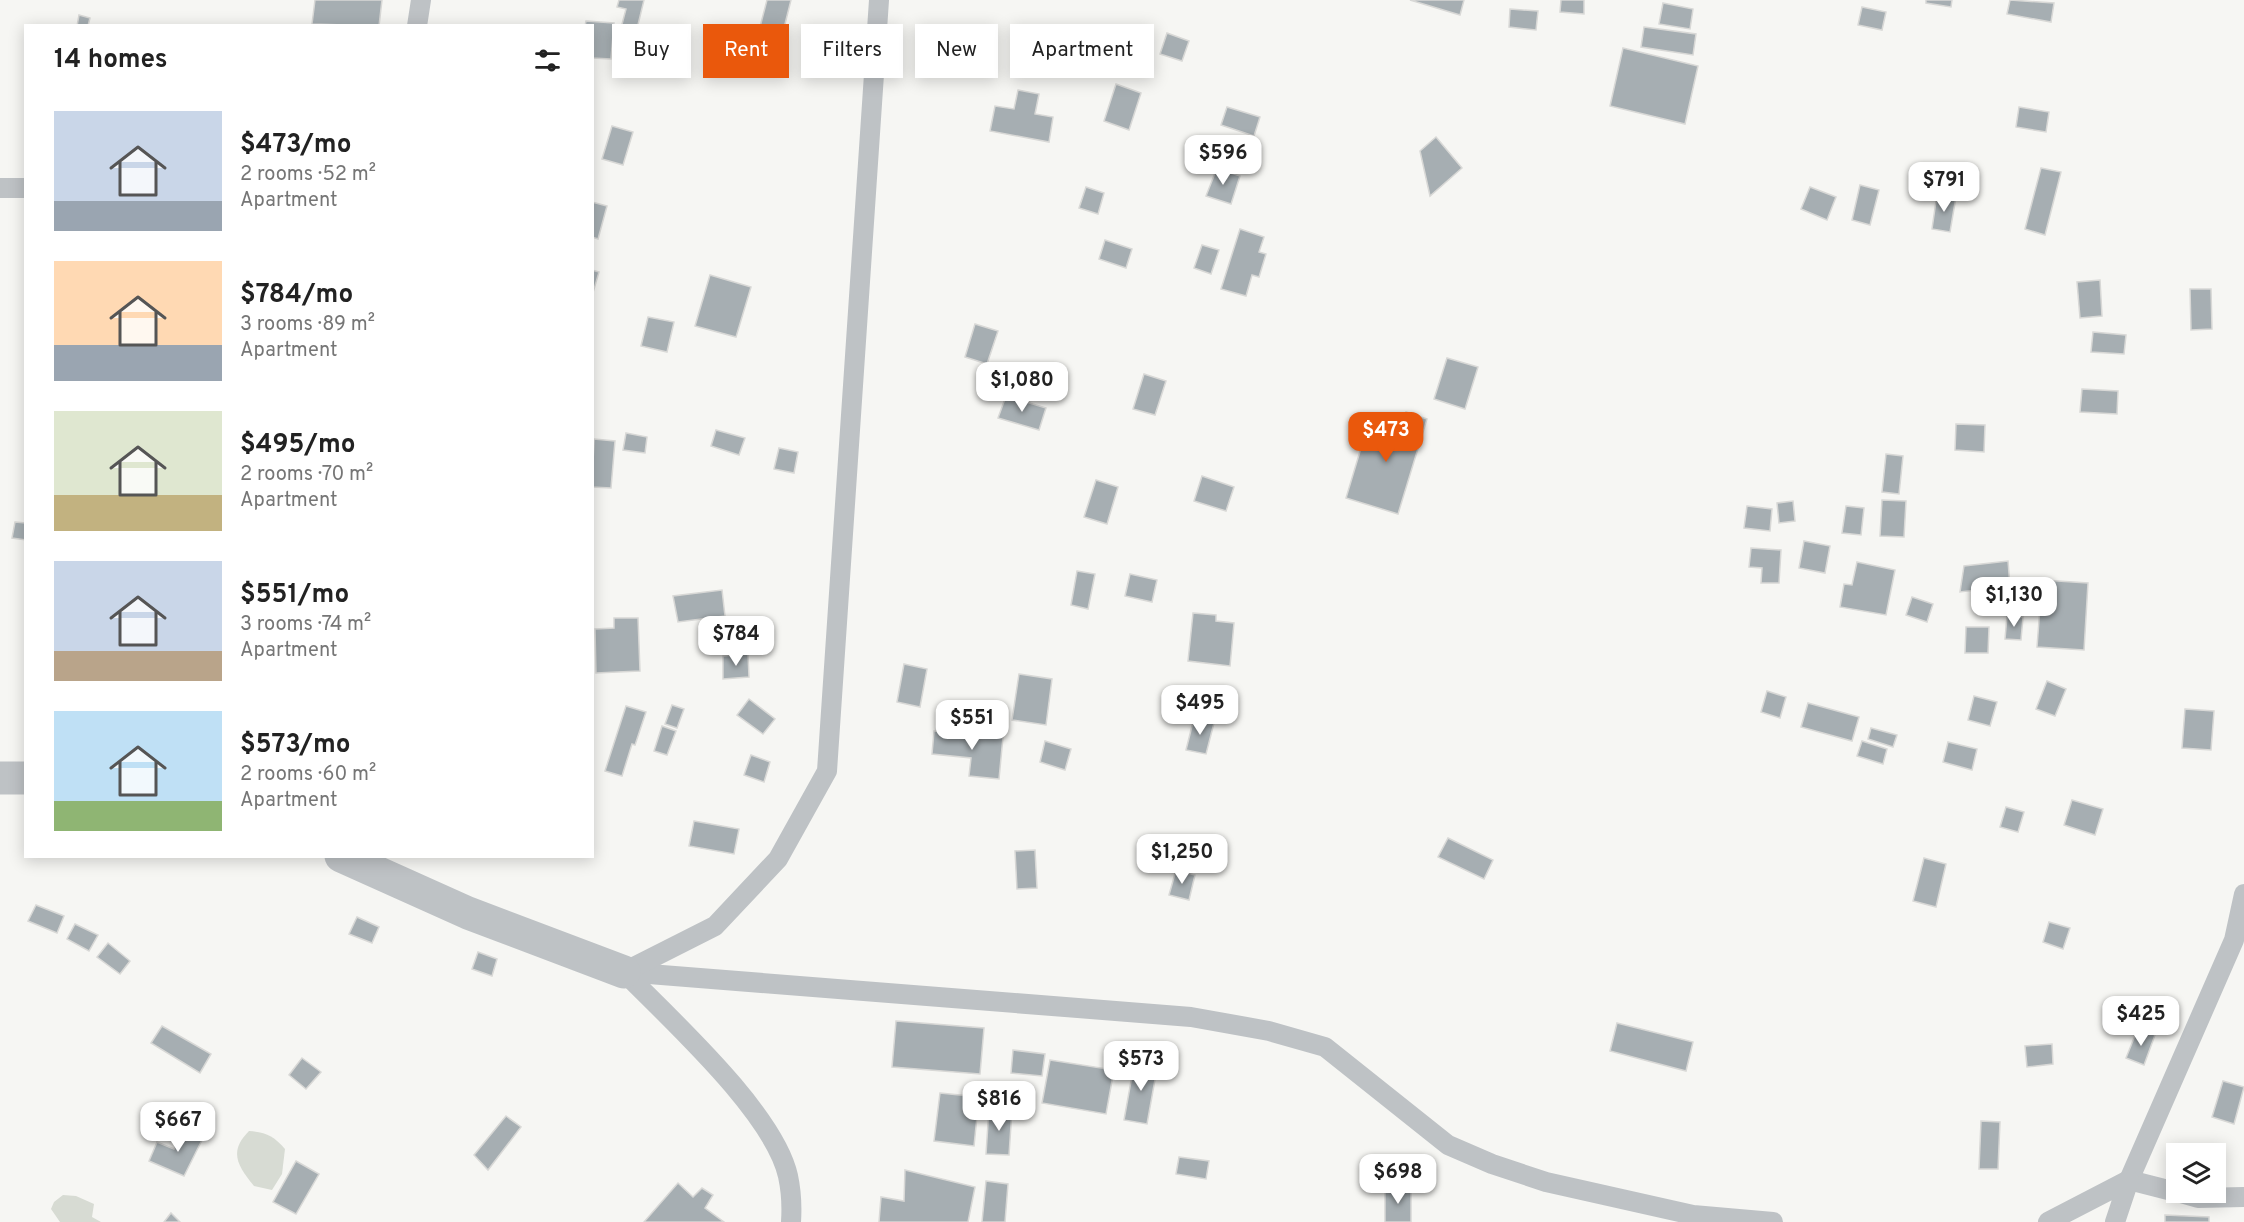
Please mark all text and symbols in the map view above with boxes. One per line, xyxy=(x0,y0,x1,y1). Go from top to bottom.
chip: Buy xyxy=(612,24,691,78)
chip: Rent xyxy=(703,24,789,78)
chip: Filters xyxy=(801,24,903,78)
chip: New xyxy=(915,24,998,78)
chip: Apartment xyxy=(1010,24,1154,78)
text: 14 homes xyxy=(54,44,168,77)
icon: filters xyxy=(531,44,564,77)
text: $473/mo xyxy=(240,129,351,162)
icon: home xyxy=(102,135,174,207)
pin: $596 xyxy=(1187,135,1259,186)
text: $596 xyxy=(1199,141,1247,167)
text: 2 rooms · 52 m² xyxy=(240,162,376,188)
pin: $791 xyxy=(1908,162,1980,213)
text: $791 xyxy=(1922,168,1966,194)
text: Apartment xyxy=(240,188,338,214)
text: $784/mo xyxy=(240,279,353,312)
icon: home xyxy=(102,285,174,357)
text: 3 rooms · 89 m² xyxy=(240,312,375,338)
text: Apartment xyxy=(240,338,338,364)
pin: $1,080 xyxy=(973,362,1071,413)
text: $1,080 xyxy=(990,368,1054,394)
pin: $473 xyxy=(1350,412,1422,463)
text: $473 xyxy=(1362,418,1410,444)
text: $495/mo xyxy=(240,429,356,462)
icon: home xyxy=(102,435,174,507)
text: 2 rooms · 70 m² xyxy=(240,462,373,488)
text: Apartment xyxy=(240,488,338,514)
pin: $1,130 xyxy=(1965,577,2063,628)
text: $551/mo xyxy=(240,579,349,612)
text: $1,130 xyxy=(1985,583,2043,609)
icon: home xyxy=(102,585,174,657)
text: 3 rooms · 74 m² xyxy=(240,612,371,638)
pin: $784 xyxy=(700,616,772,667)
text: $784 xyxy=(712,622,760,648)
text: Apartment xyxy=(240,638,338,664)
pin: $495 xyxy=(1164,685,1236,736)
text: $495 xyxy=(1175,691,1225,717)
pin: $551 xyxy=(936,700,1008,751)
text: $551 xyxy=(950,706,994,732)
text: $573/mo xyxy=(240,729,351,762)
icon: home xyxy=(102,735,174,807)
text: 2 rooms · 60 m² xyxy=(240,762,376,788)
text: Apartment xyxy=(240,788,338,814)
pin: $1,250 xyxy=(1133,834,1231,885)
text: $1,250 xyxy=(1151,840,1213,866)
pin: $425 xyxy=(2105,996,2177,1047)
text: $425 xyxy=(2116,1002,2166,1028)
pin: $573 xyxy=(1105,1041,1177,1092)
text: $573 xyxy=(1118,1047,1164,1073)
pin: $816 xyxy=(963,1081,1035,1132)
text: $816 xyxy=(977,1087,1021,1113)
pin: $667 xyxy=(142,1102,214,1153)
text: $667 xyxy=(154,1108,202,1134)
map controls xyxy=(2166,1143,2226,1203)
button: layers xyxy=(2166,1143,2226,1203)
pin: $698 xyxy=(1362,1154,1434,1205)
text: $698 xyxy=(1373,1160,1423,1186)

